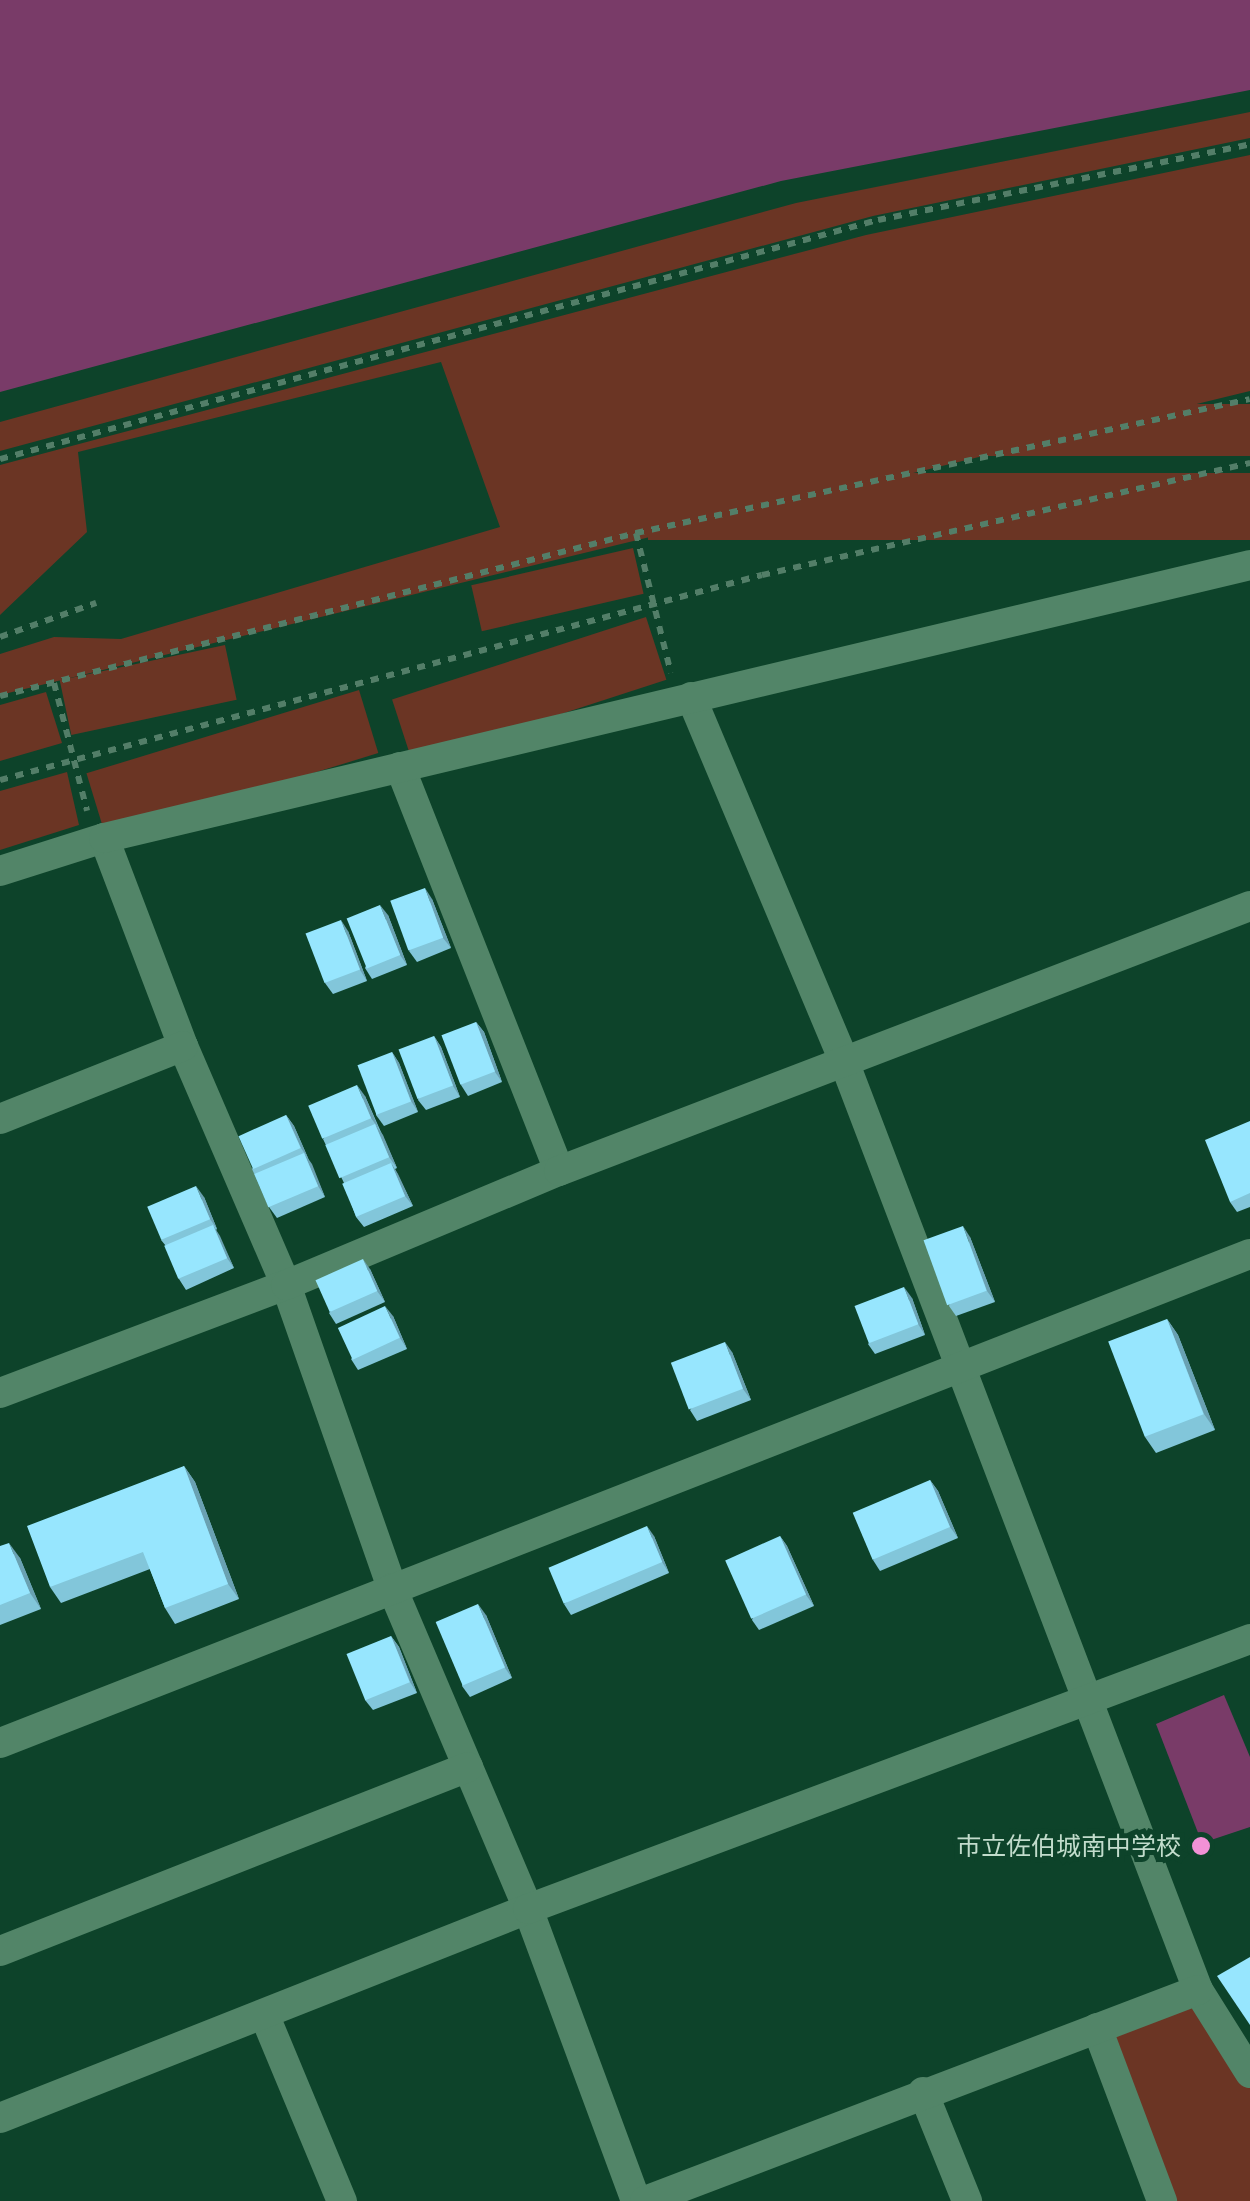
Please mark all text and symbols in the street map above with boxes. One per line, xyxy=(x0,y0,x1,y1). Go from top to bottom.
place label: 市立佐伯城南中学校 xyxy=(956,1831,1181,1861)
marker: 市立佐伯城南中学校 xyxy=(1190,1835,1212,1857)

